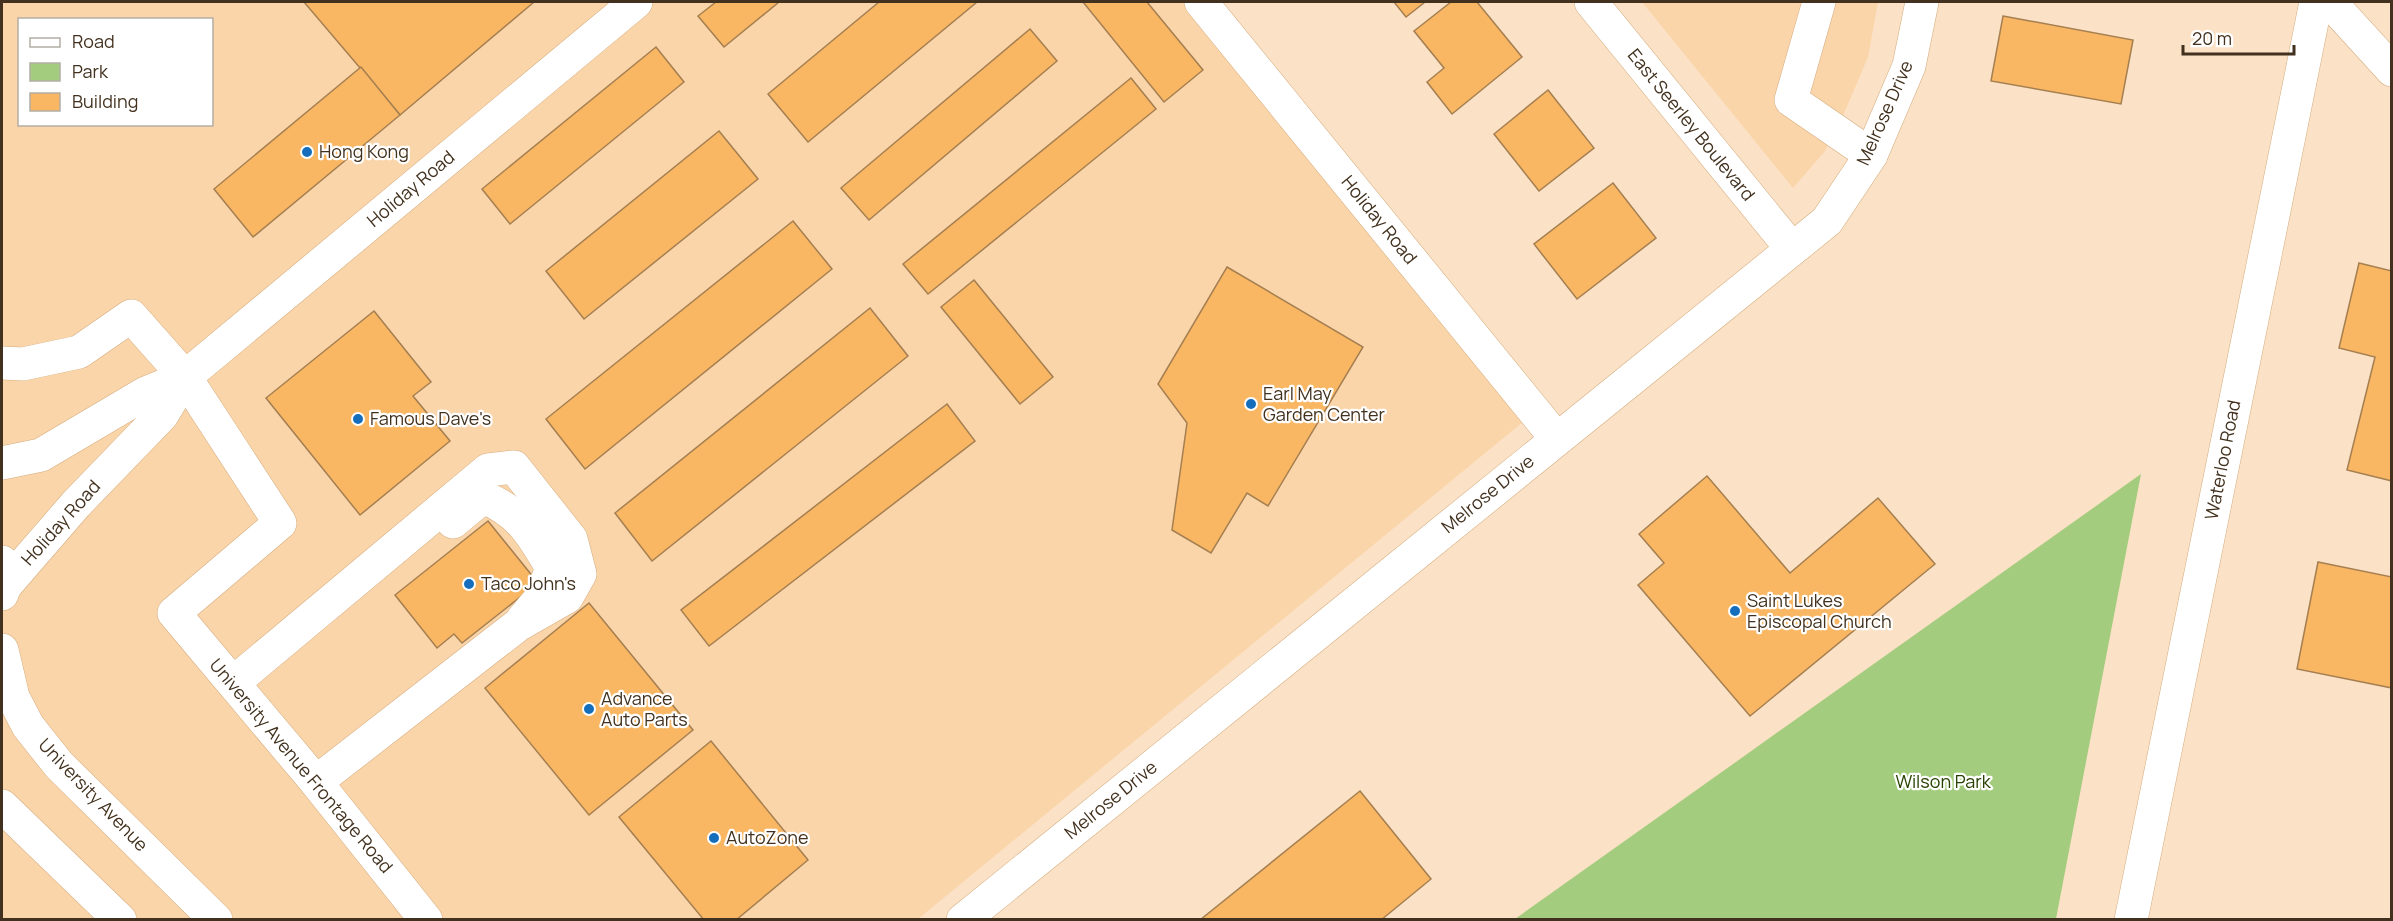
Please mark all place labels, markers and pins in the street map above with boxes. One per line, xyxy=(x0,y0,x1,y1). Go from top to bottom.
place label: Hong Kong xyxy=(319,139,409,163)
marker: Hong Kong xyxy=(300,145,314,159)
place label: Earl May Garden Center xyxy=(1263,381,1385,426)
marker: Earl May Garden Center xyxy=(1244,397,1258,411)
place label: Famous Dave's xyxy=(370,406,491,430)
marker: Famous Dave's xyxy=(351,412,365,426)
place label: Taco John's xyxy=(481,571,576,595)
marker: Taco John's xyxy=(462,577,476,591)
place label: Saint Lukes Episcopal Church xyxy=(1747,588,1892,633)
marker: Saint Lukes Episcopal Church xyxy=(1728,604,1742,618)
place label: Advance Auto Parts xyxy=(601,686,688,731)
marker: Advance Auto Parts xyxy=(582,702,596,716)
place label: AutoZone xyxy=(726,825,808,849)
marker: AutoZone xyxy=(707,831,721,845)

